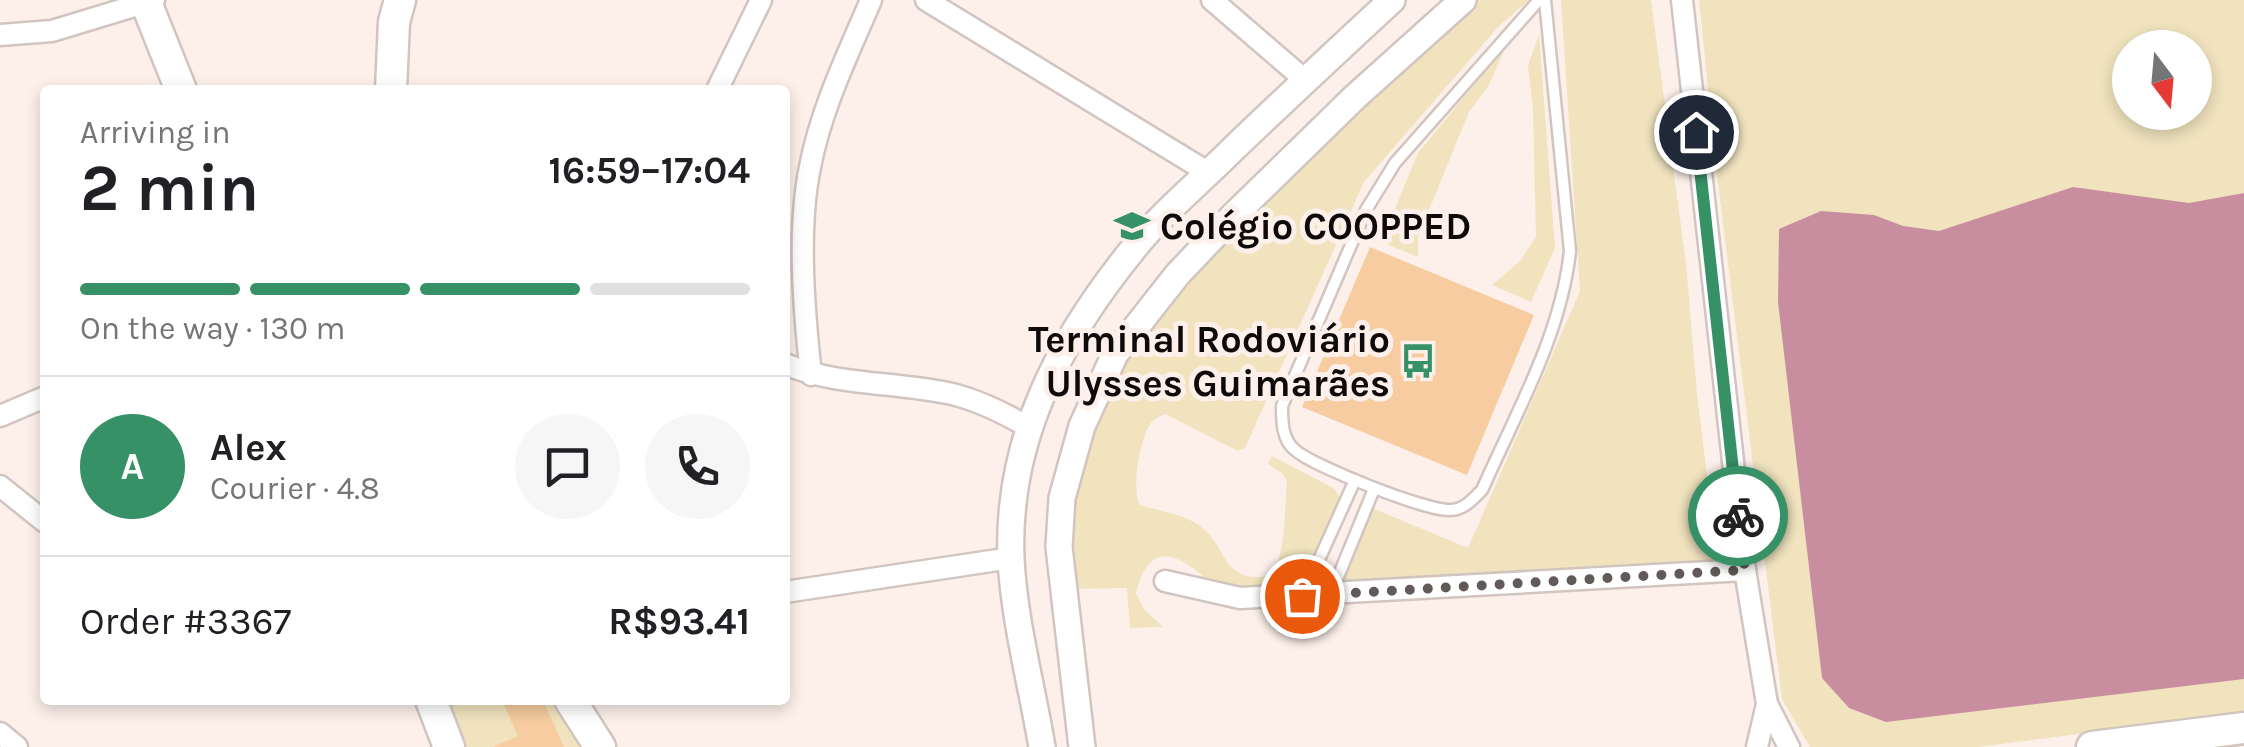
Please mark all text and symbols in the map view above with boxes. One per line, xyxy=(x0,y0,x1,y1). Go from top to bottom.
north arrow xyxy=(2112,30,2212,130)
map controls xyxy=(2112,30,2212,130)
pin xyxy=(1654,90,1739,175)
icon: home xyxy=(1669,105,1724,160)
text: Arriving in xyxy=(80,114,231,151)
text: 16:59–17:04 xyxy=(549,148,750,193)
text: 2 min xyxy=(80,150,259,226)
place label: Colégio COOPPED xyxy=(1160,204,1471,249)
school or university icon: Colégio COOPPED xyxy=(1113,207,1151,245)
text: On the way · 130 m xyxy=(80,310,346,347)
place label: Terminal Rodoviário Ulysses Guimarães xyxy=(1028,317,1390,406)
bus stop icon: Terminal Rodoviário Ulysses Guimarães xyxy=(1399,342,1437,380)
button: chat xyxy=(515,414,620,519)
button: phone xyxy=(645,414,750,519)
text: Alex xyxy=(210,425,287,470)
text: A xyxy=(121,444,144,489)
courier xyxy=(1688,466,1788,566)
text: Courier · 4.8 xyxy=(210,470,380,507)
icon: bike xyxy=(1711,489,1766,544)
pin xyxy=(1260,554,1345,639)
icon: bag xyxy=(1275,569,1330,624)
text: Order #3367 xyxy=(80,599,291,644)
text: R$93.41 xyxy=(608,599,750,644)

